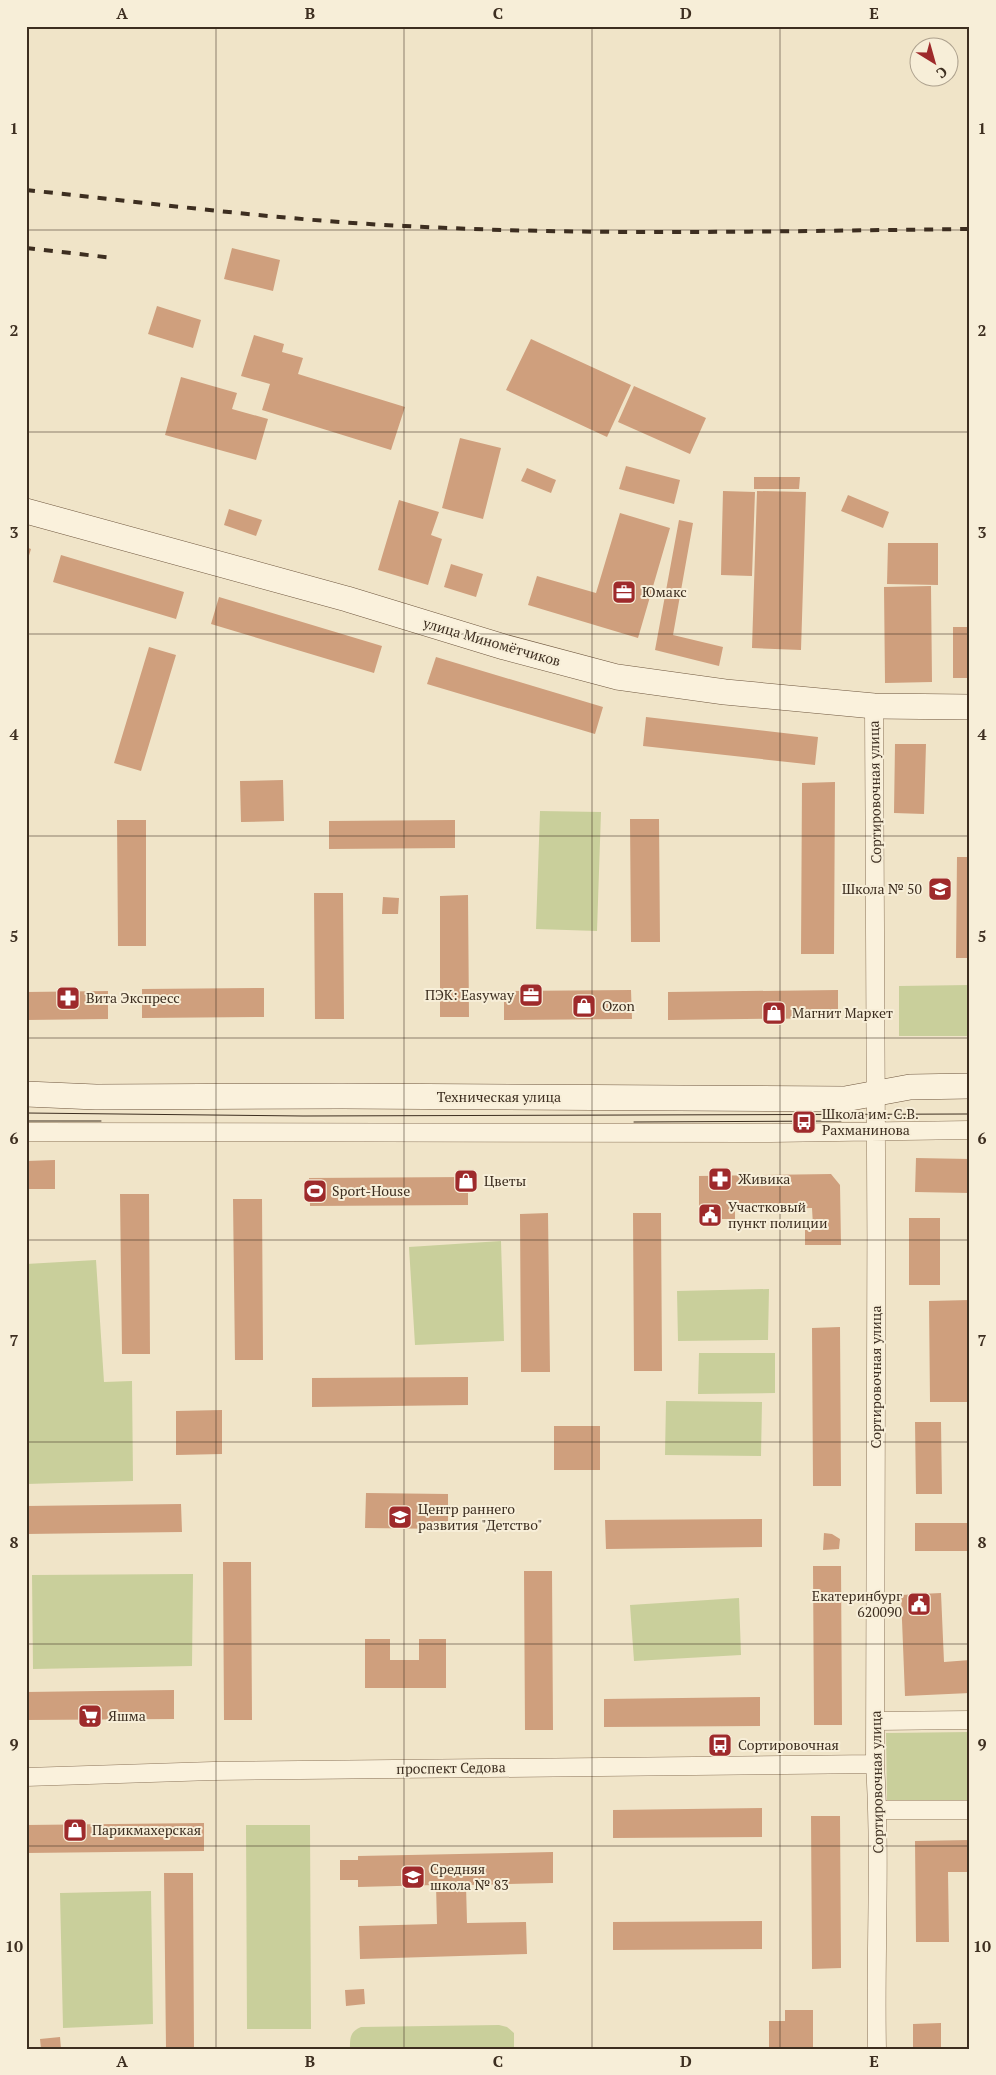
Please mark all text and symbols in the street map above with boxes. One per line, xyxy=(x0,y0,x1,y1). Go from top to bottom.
text: A xyxy=(116,2,128,24)
text: B xyxy=(305,2,315,24)
text: C xyxy=(493,2,503,24)
text: D xyxy=(680,2,692,24)
text: E xyxy=(869,2,879,24)
north arrow xyxy=(908,38,958,88)
text: С xyxy=(933,62,951,83)
text: 1 xyxy=(9,117,19,139)
text: 1 xyxy=(977,117,987,139)
text: 2 xyxy=(9,319,19,341)
text: 2 xyxy=(977,319,987,341)
text: 3 xyxy=(9,521,19,543)
text: 3 xyxy=(977,521,987,543)
office icon: Юмакс xyxy=(611,579,637,605)
place label: Юмакс xyxy=(642,582,687,601)
street label: улица Миномётчиков xyxy=(420,613,563,670)
street label: Сортировочная улица xyxy=(864,720,885,864)
text: 4 xyxy=(9,723,19,745)
text: 4 xyxy=(977,723,987,745)
school or university icon: Школа № 50 xyxy=(927,876,953,902)
place label: Школа № 50 xyxy=(842,879,922,898)
text: 5 xyxy=(9,925,19,947)
text: 5 xyxy=(977,925,987,947)
office icon: ПЭК: Easyway xyxy=(518,982,544,1008)
pharmacy icon: Вита Экспресс xyxy=(55,985,81,1011)
place label: ПЭК: Easyway xyxy=(425,985,515,1004)
place label: Вита Экспресс xyxy=(86,988,180,1007)
shop icon: Ozon xyxy=(571,993,597,1019)
place label: Ozon xyxy=(602,996,636,1015)
shop icon: Магнит Маркет xyxy=(761,1000,787,1026)
place label: Магнит Маркет xyxy=(792,1003,893,1022)
street label: Техническая улица xyxy=(437,1087,561,1106)
place label: Школа им. С.В. Рахманинова xyxy=(822,1104,919,1139)
bus stop icon: Школа им. С.В. Рахманинова xyxy=(791,1109,817,1135)
text: 6 xyxy=(9,1127,19,1149)
text: 6 xyxy=(977,1127,987,1149)
pharmacy icon: Живика xyxy=(707,1166,733,1192)
shop icon: Цветы xyxy=(453,1168,479,1194)
place label: Живика xyxy=(738,1169,790,1188)
place label: Цветы xyxy=(484,1171,526,1190)
sports icon: Sport-House xyxy=(302,1178,328,1204)
place label: Sport-House xyxy=(332,1181,410,1200)
place label: Участковый пункт полиции xyxy=(728,1197,828,1232)
public building icon: Участковый пункт полиции xyxy=(697,1202,723,1228)
street label: Сортировочная улица xyxy=(866,1305,885,1449)
text: 7 xyxy=(9,1329,19,1351)
text: 7 xyxy=(977,1329,987,1351)
place label: Центр раннего развития "Детство" xyxy=(418,1499,543,1534)
school or university icon: Центр раннего развития "Детство" xyxy=(387,1504,413,1530)
text: 8 xyxy=(9,1531,19,1553)
text: 8 xyxy=(977,1531,987,1553)
place label: Екатеринбург 620090 xyxy=(812,1586,902,1621)
public building icon: Екатеринбург 620090 xyxy=(906,1591,932,1617)
supermarket icon: Яшма xyxy=(77,1703,103,1729)
place label: Яшма xyxy=(108,1706,146,1725)
street label: Сортировочная улица xyxy=(866,1710,887,1854)
bus stop icon: Сортировочная xyxy=(707,1732,733,1758)
text: 9 xyxy=(9,1733,19,1755)
text: 9 xyxy=(977,1733,987,1755)
place label: Сортировочная xyxy=(738,1735,839,1754)
street label: проспект Седова xyxy=(396,1757,506,1778)
shop icon: Парикмахерская xyxy=(62,1817,88,1843)
place label: Парикмахерская xyxy=(92,1820,201,1839)
place label: Средняя школа № 83 xyxy=(430,1859,509,1894)
school or university icon: Средняя школа № 83 xyxy=(400,1864,426,1890)
text: 10 xyxy=(5,1935,23,1957)
text: 10 xyxy=(973,1935,991,1957)
text: A xyxy=(116,2050,128,2072)
text: B xyxy=(305,2050,315,2072)
text: C xyxy=(493,2050,503,2072)
text: D xyxy=(680,2050,692,2072)
text: E xyxy=(869,2050,879,2072)

